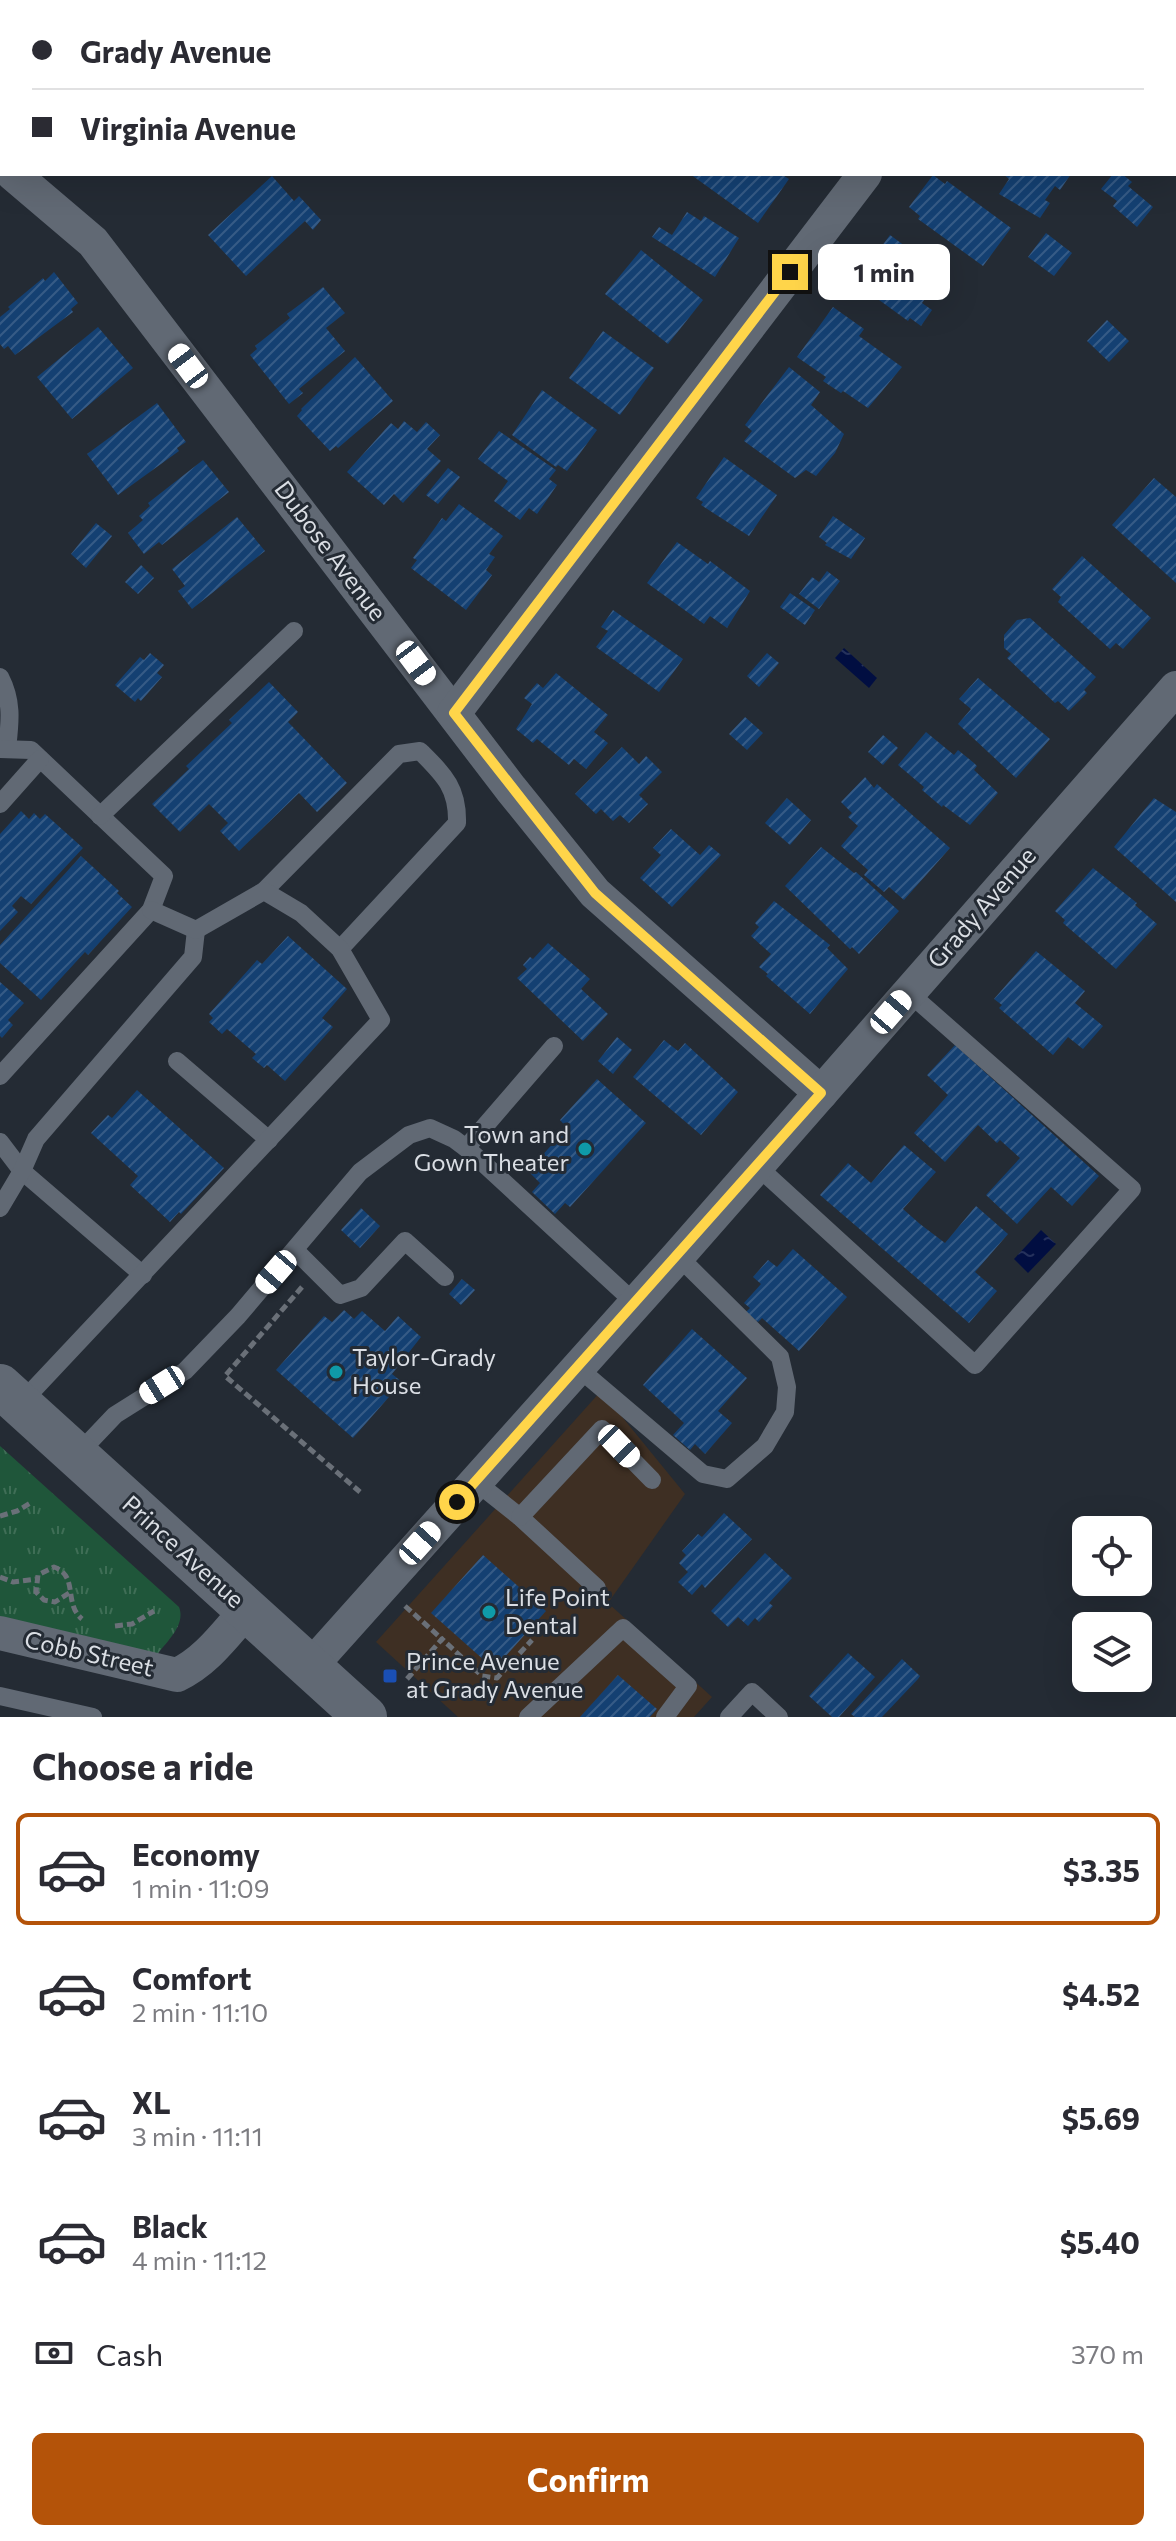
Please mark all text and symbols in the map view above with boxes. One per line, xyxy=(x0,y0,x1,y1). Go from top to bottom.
text: Grady Avenue xyxy=(80,32,271,69)
text: Virginia Avenue xyxy=(80,109,296,146)
callout: 1 min xyxy=(818,244,950,300)
route end xyxy=(772,254,808,290)
text: 1 min xyxy=(853,256,915,287)
car xyxy=(164,340,212,392)
street label: Dubose Avenue xyxy=(269,474,393,626)
car xyxy=(392,637,440,689)
street label: Grady Avenue xyxy=(921,841,1041,973)
car xyxy=(866,986,916,1038)
place label: Town and Gown Theater xyxy=(414,1119,569,1176)
marker: Town and Gown Theater xyxy=(576,1140,594,1158)
car xyxy=(251,1246,301,1298)
place label: Taylor-Grady House xyxy=(352,1342,496,1399)
car xyxy=(135,1362,189,1408)
marker: Taylor-Grady House xyxy=(327,1363,345,1381)
car xyxy=(594,1420,644,1472)
route start xyxy=(439,1484,475,1520)
street label: Prince Avenue xyxy=(117,1489,251,1613)
map controls xyxy=(1072,1516,1152,1692)
button: locate xyxy=(1072,1516,1152,1596)
car xyxy=(395,1517,445,1569)
place label: Life Point Dental xyxy=(505,1582,610,1639)
marker: Life Point Dental xyxy=(480,1603,498,1621)
button: layers xyxy=(1072,1612,1152,1692)
street label: Cobb Street xyxy=(22,1624,157,1682)
place label: Prince Avenue at Grady Avenue xyxy=(406,1646,583,1703)
marker: Prince Avenue at Grady Avenue xyxy=(381,1667,399,1685)
text: Choose a ride xyxy=(32,1743,253,1787)
icon: car xyxy=(36,1833,108,1905)
text: Economy xyxy=(132,1835,260,1872)
text: $3.35 xyxy=(1063,1851,1140,1888)
text: 1 min · 11:09 xyxy=(132,1872,270,1903)
icon: car xyxy=(36,1957,108,2029)
text: Comfort xyxy=(132,1959,251,1996)
text: $4.52 xyxy=(1062,1975,1140,2012)
text: 2 min · 11:10 xyxy=(132,1996,268,2027)
icon: car xyxy=(36,2081,108,2153)
text: XL xyxy=(132,2083,171,2120)
text: $5.69 xyxy=(1062,2099,1140,2136)
text: 3 min · 11:11 xyxy=(132,2120,263,2151)
icon: car xyxy=(36,2205,108,2277)
text: Black xyxy=(132,2207,208,2244)
text: $5.40 xyxy=(1060,2223,1140,2260)
text: 4 min · 11:12 xyxy=(132,2244,267,2275)
icon: cash xyxy=(32,2331,76,2375)
text: Cash xyxy=(96,2335,163,2372)
text: 370 m xyxy=(1071,2338,1144,2369)
button: Confirm xyxy=(32,2433,1144,2525)

